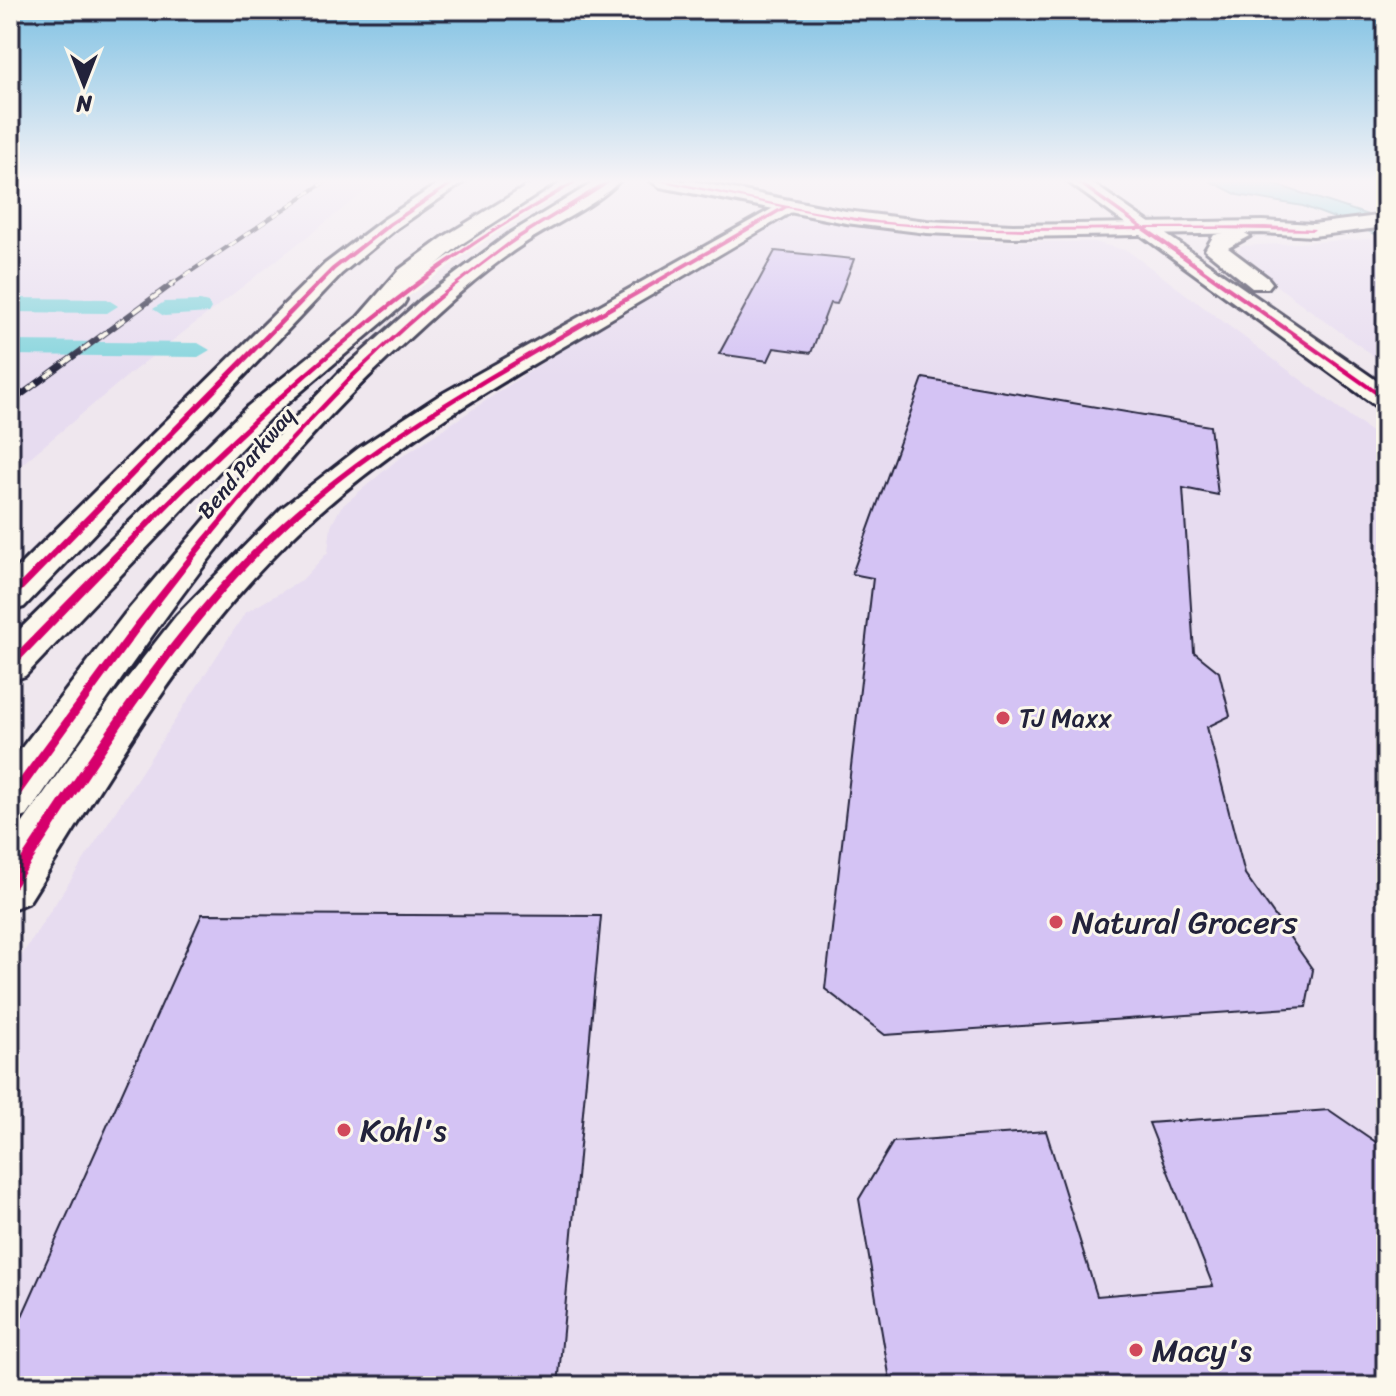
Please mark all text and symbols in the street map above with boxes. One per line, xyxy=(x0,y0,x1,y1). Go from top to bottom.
north arrow xyxy=(44,44,124,124)
text: N xyxy=(76,84,93,123)
street label: Bend Parkway xyxy=(187,398,305,528)
place label: TJ Maxx xyxy=(1019,695,1112,741)
marker: TJ Maxx xyxy=(994,709,1012,727)
place label: Natural Grocers xyxy=(1072,894,1298,951)
marker: Natural Grocers xyxy=(1047,913,1065,931)
place label: Kohl's xyxy=(360,1102,447,1159)
marker: Kohl's xyxy=(335,1121,353,1139)
place label: Macy's xyxy=(1152,1322,1252,1379)
marker: Macy's xyxy=(1127,1341,1145,1359)

